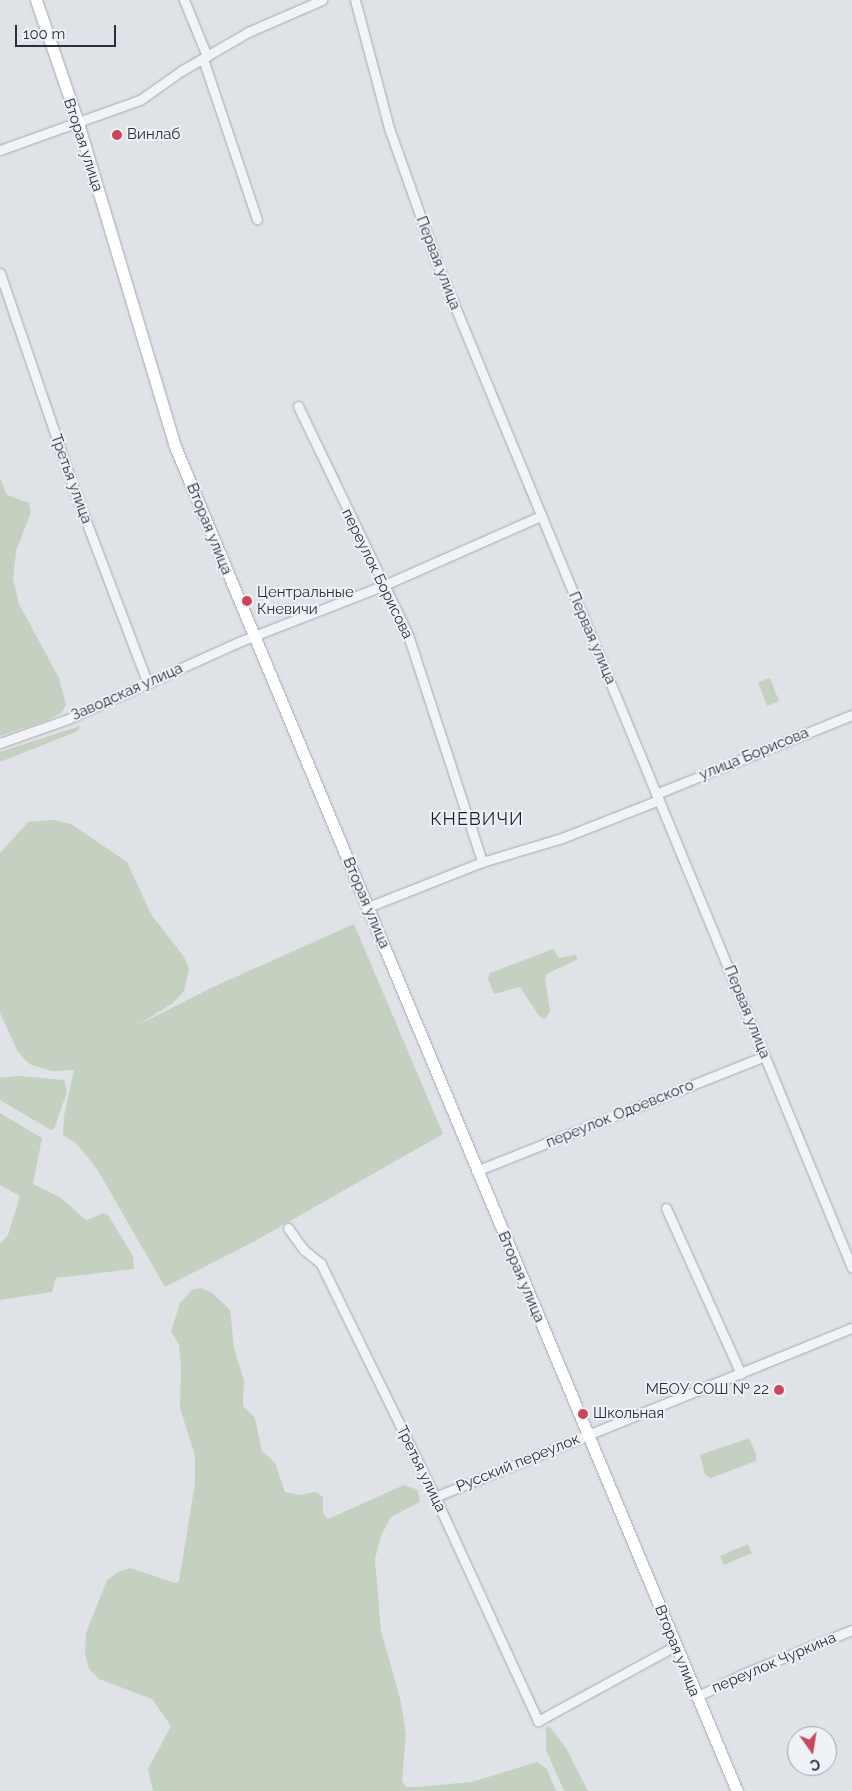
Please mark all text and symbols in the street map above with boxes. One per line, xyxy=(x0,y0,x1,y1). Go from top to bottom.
scale bar xyxy=(18,15,119,47)
text: 100 m xyxy=(23,25,65,43)
street label: Вторая улица xyxy=(59,96,107,194)
place label: Винлаб xyxy=(127,126,180,144)
marker: Винлаб xyxy=(111,129,123,141)
street label: Первая улица xyxy=(412,214,464,312)
street label: Третья улица xyxy=(46,432,96,526)
street label: Вторая улица xyxy=(182,480,236,578)
street label: переулок Борисова xyxy=(338,506,416,642)
place label: Центральные Кневичи xyxy=(257,583,354,618)
street label: Первая улица xyxy=(564,589,620,687)
marker: Центральные Кневичи xyxy=(241,595,253,607)
street label: Заводская улица xyxy=(68,659,186,725)
street label: улица Борисова xyxy=(697,724,811,784)
district label: КНЕВИЧИ xyxy=(429,808,525,830)
street label: Вторая улица xyxy=(339,855,393,951)
street label: Первая улица xyxy=(720,963,774,1061)
street label: переулок Одоевского xyxy=(544,1076,696,1152)
street label: Вторая улица xyxy=(494,1229,548,1325)
place label: МБОУ СОШ № 22 xyxy=(646,1381,769,1399)
marker: МБОУ СОШ № 22 xyxy=(773,1384,785,1396)
place label: Школьная xyxy=(593,1405,664,1423)
marker: Школьная xyxy=(577,1408,589,1420)
street label: Третья улица xyxy=(392,1423,450,1515)
street label: Русский переулок xyxy=(454,1430,582,1496)
street label: Вторая улица xyxy=(650,1602,704,1700)
street label: переулок Чуркина xyxy=(709,1629,839,1697)
north arrow xyxy=(787,1726,837,1776)
text: С xyxy=(809,1756,822,1774)

